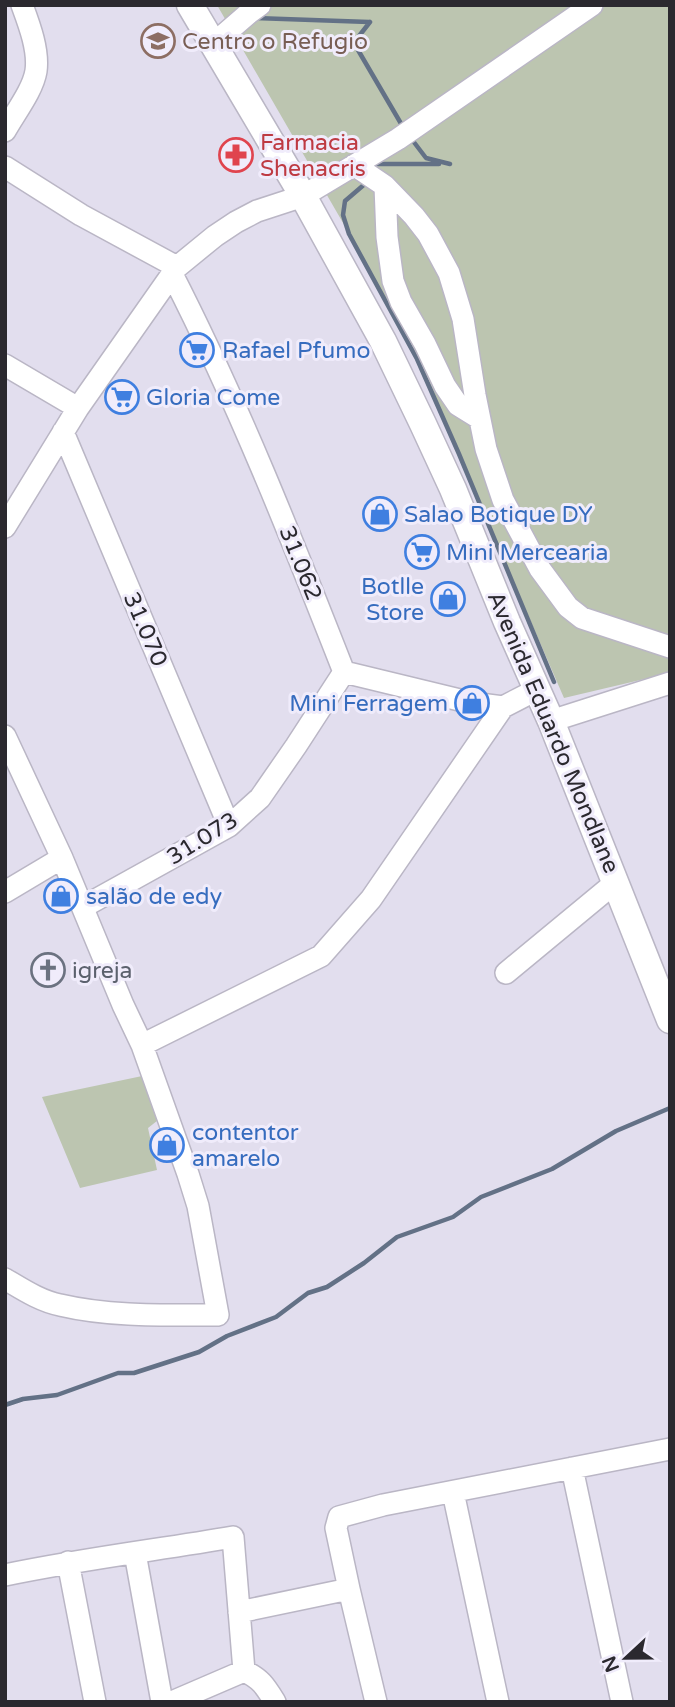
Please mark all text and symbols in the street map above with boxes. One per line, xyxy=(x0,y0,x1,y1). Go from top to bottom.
school or university icon: Centro o Refugio xyxy=(139,22,177,60)
place label: Centro o Refugio xyxy=(182,28,368,56)
place label: Farmacia Shenacris xyxy=(260,129,366,183)
pharmacy icon: Farmacia Shenacris xyxy=(217,136,255,174)
supermarket icon: Rafael Pfumo xyxy=(178,331,216,369)
place label: Rafael Pfumo xyxy=(222,337,370,365)
supermarket icon: Gloria Come xyxy=(103,378,141,416)
place label: Gloria Come xyxy=(146,384,280,412)
shop icon: Salao Botique DY xyxy=(361,495,399,533)
place label: Salao Botique DY xyxy=(404,501,593,529)
street label: 31.062 xyxy=(272,522,328,605)
supermarket icon: Mini Mercearia xyxy=(403,533,441,571)
place label: Mini Mercearia xyxy=(446,539,608,567)
place label: Botlle Store xyxy=(361,573,424,627)
shop icon: Botlle Store xyxy=(429,580,467,618)
street label: Avenida Eduardo Mondlane xyxy=(481,587,625,877)
street label: 31.070 xyxy=(117,588,173,671)
shop icon: Mini Ferragem xyxy=(453,684,491,722)
place label: Mini Ferragem xyxy=(289,690,448,718)
street label: 31.073 xyxy=(162,806,243,871)
shop icon: salão de edy xyxy=(42,877,80,915)
place label: salão de edy xyxy=(86,883,222,911)
church icon: igreja xyxy=(29,951,67,989)
place label: igreja xyxy=(72,957,133,985)
place label: contentor amarelo xyxy=(192,1119,299,1173)
shop icon: contentor amarelo xyxy=(148,1126,186,1164)
north arrow xyxy=(591,1623,661,1693)
text: N xyxy=(598,1653,624,1675)

